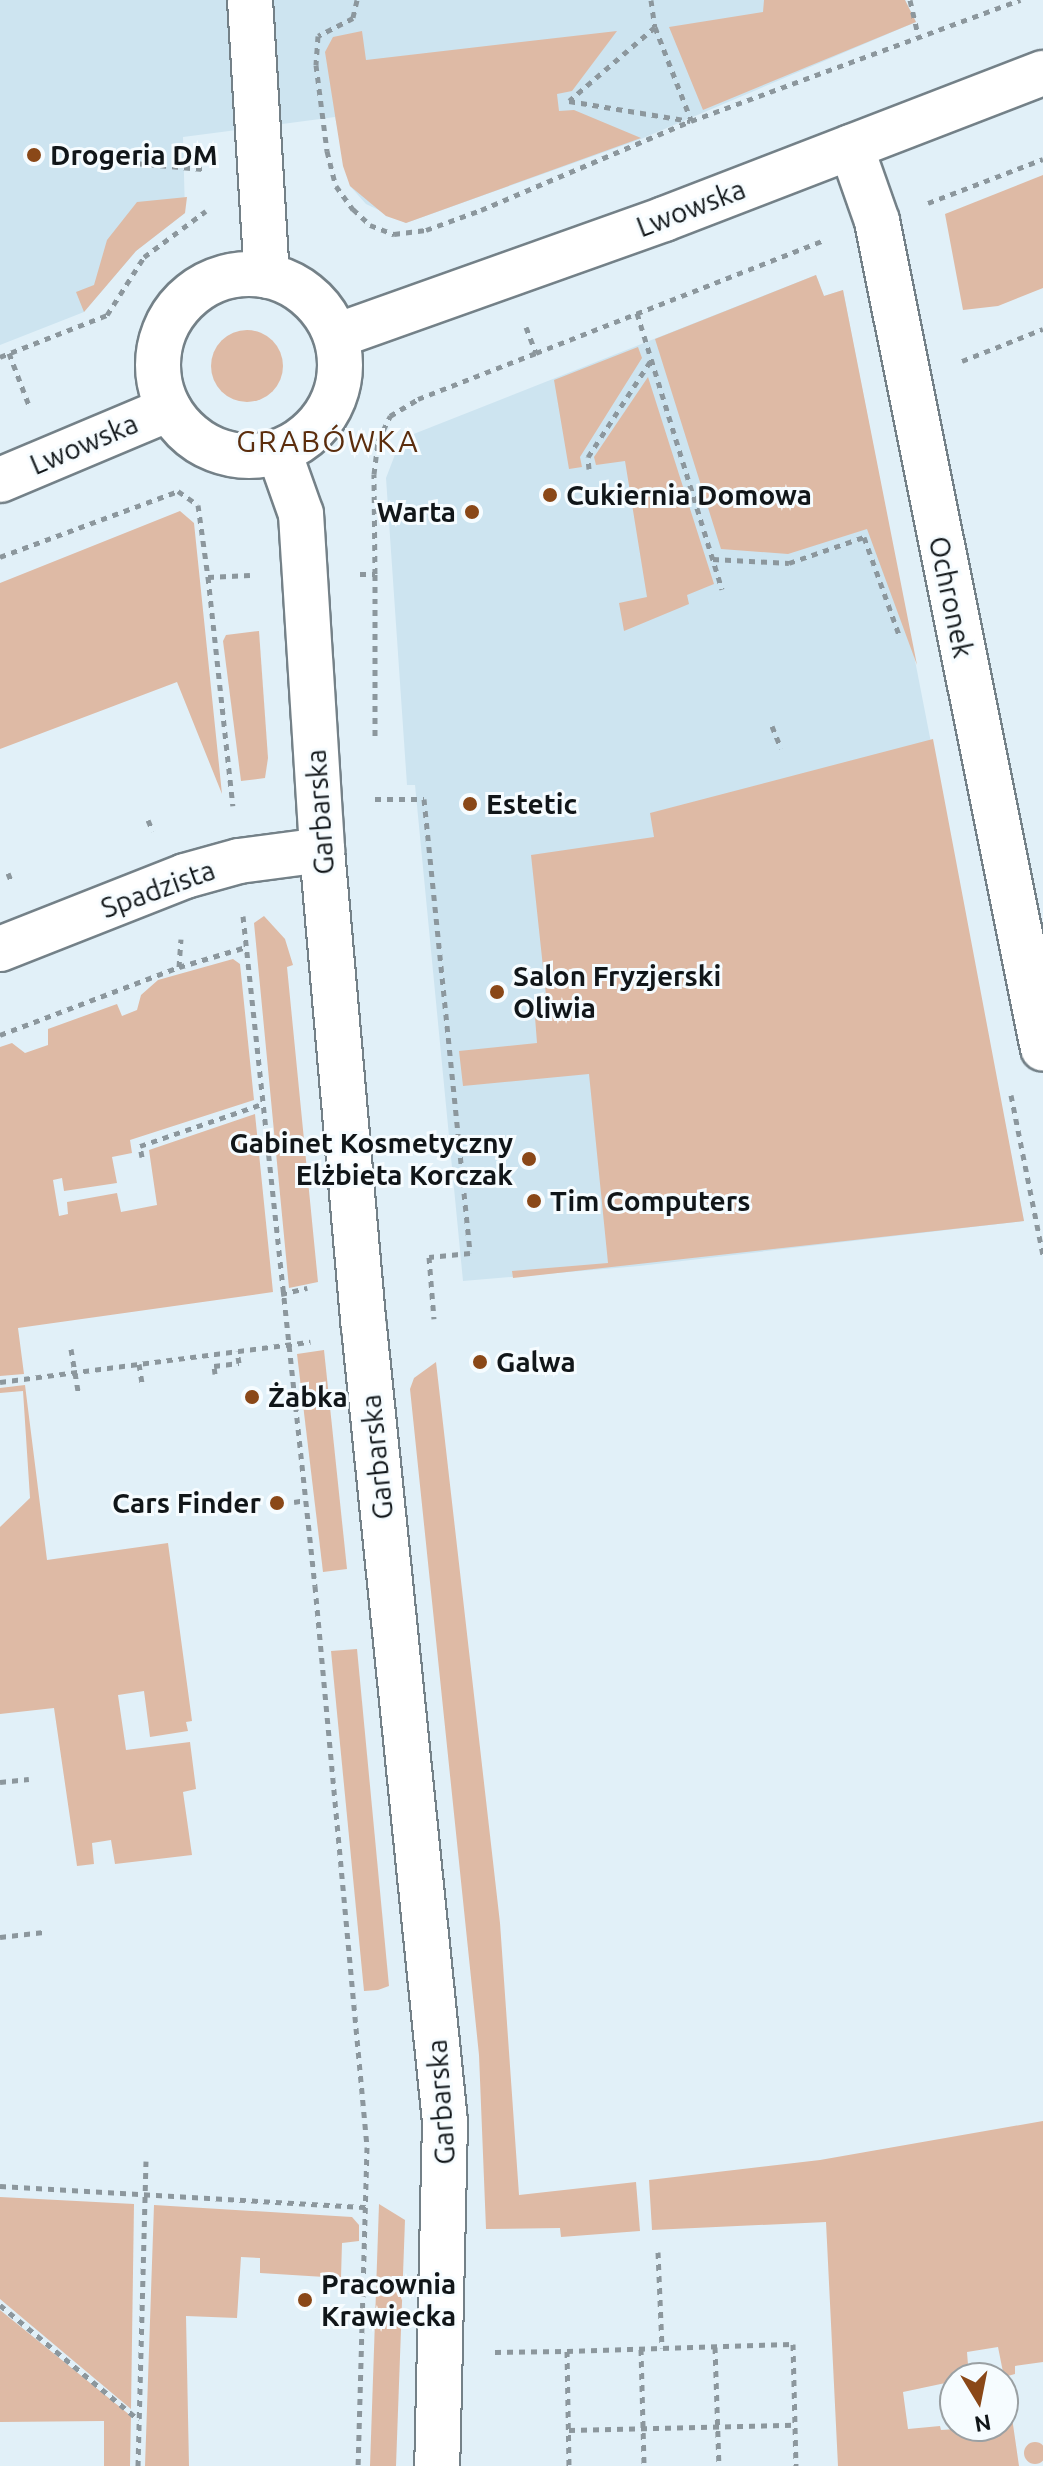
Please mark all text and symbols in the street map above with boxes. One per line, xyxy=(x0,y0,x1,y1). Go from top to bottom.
place label: Drogeria DM xyxy=(50,138,218,172)
marker: Drogeria DM xyxy=(25,146,43,164)
street label: Lwowska xyxy=(632,172,750,244)
street label: Lwowska xyxy=(25,406,143,482)
district label: GRABÓWKA xyxy=(236,423,420,459)
place label: Cukiernia Domowa xyxy=(566,478,812,512)
marker: Cukiernia Domowa xyxy=(541,486,559,504)
place label: Warta xyxy=(377,495,456,529)
marker: Warta xyxy=(463,503,481,521)
street label: Ochronek xyxy=(922,533,980,661)
street label: Garbarska xyxy=(299,748,341,876)
place label: Estetic xyxy=(486,787,577,821)
marker: Estetic xyxy=(461,795,479,813)
street label: Spadzista xyxy=(96,853,220,925)
place label: Salon Fryzjerski Oliwia xyxy=(513,959,721,1025)
marker: Salon Fryzjerski Oliwia xyxy=(488,983,506,1001)
place label: Gabinet Kosmetyczny Elżbieta Korczak xyxy=(229,1126,513,1192)
marker: Gabinet Kosmetyczny Elżbieta Korczak xyxy=(520,1150,538,1168)
place label: Tim Computers xyxy=(550,1184,750,1218)
marker: Tim Computers xyxy=(525,1192,543,1210)
place label: Galwa xyxy=(496,1345,576,1379)
marker: Galwa xyxy=(471,1353,489,1371)
place label: Żabka xyxy=(268,1380,348,1414)
marker: Żabka xyxy=(243,1388,261,1406)
street label: Garbarska xyxy=(354,1393,400,1521)
place label: Cars Finder xyxy=(112,1486,261,1520)
marker: Cars Finder xyxy=(268,1494,286,1512)
street label: Garbarska xyxy=(420,2038,462,2166)
place label: Pracownia Krawiecka xyxy=(321,2267,456,2333)
marker: Pracownia Krawiecka xyxy=(296,2291,314,2309)
north arrow xyxy=(939,2362,1019,2442)
text: N xyxy=(973,2410,993,2438)

